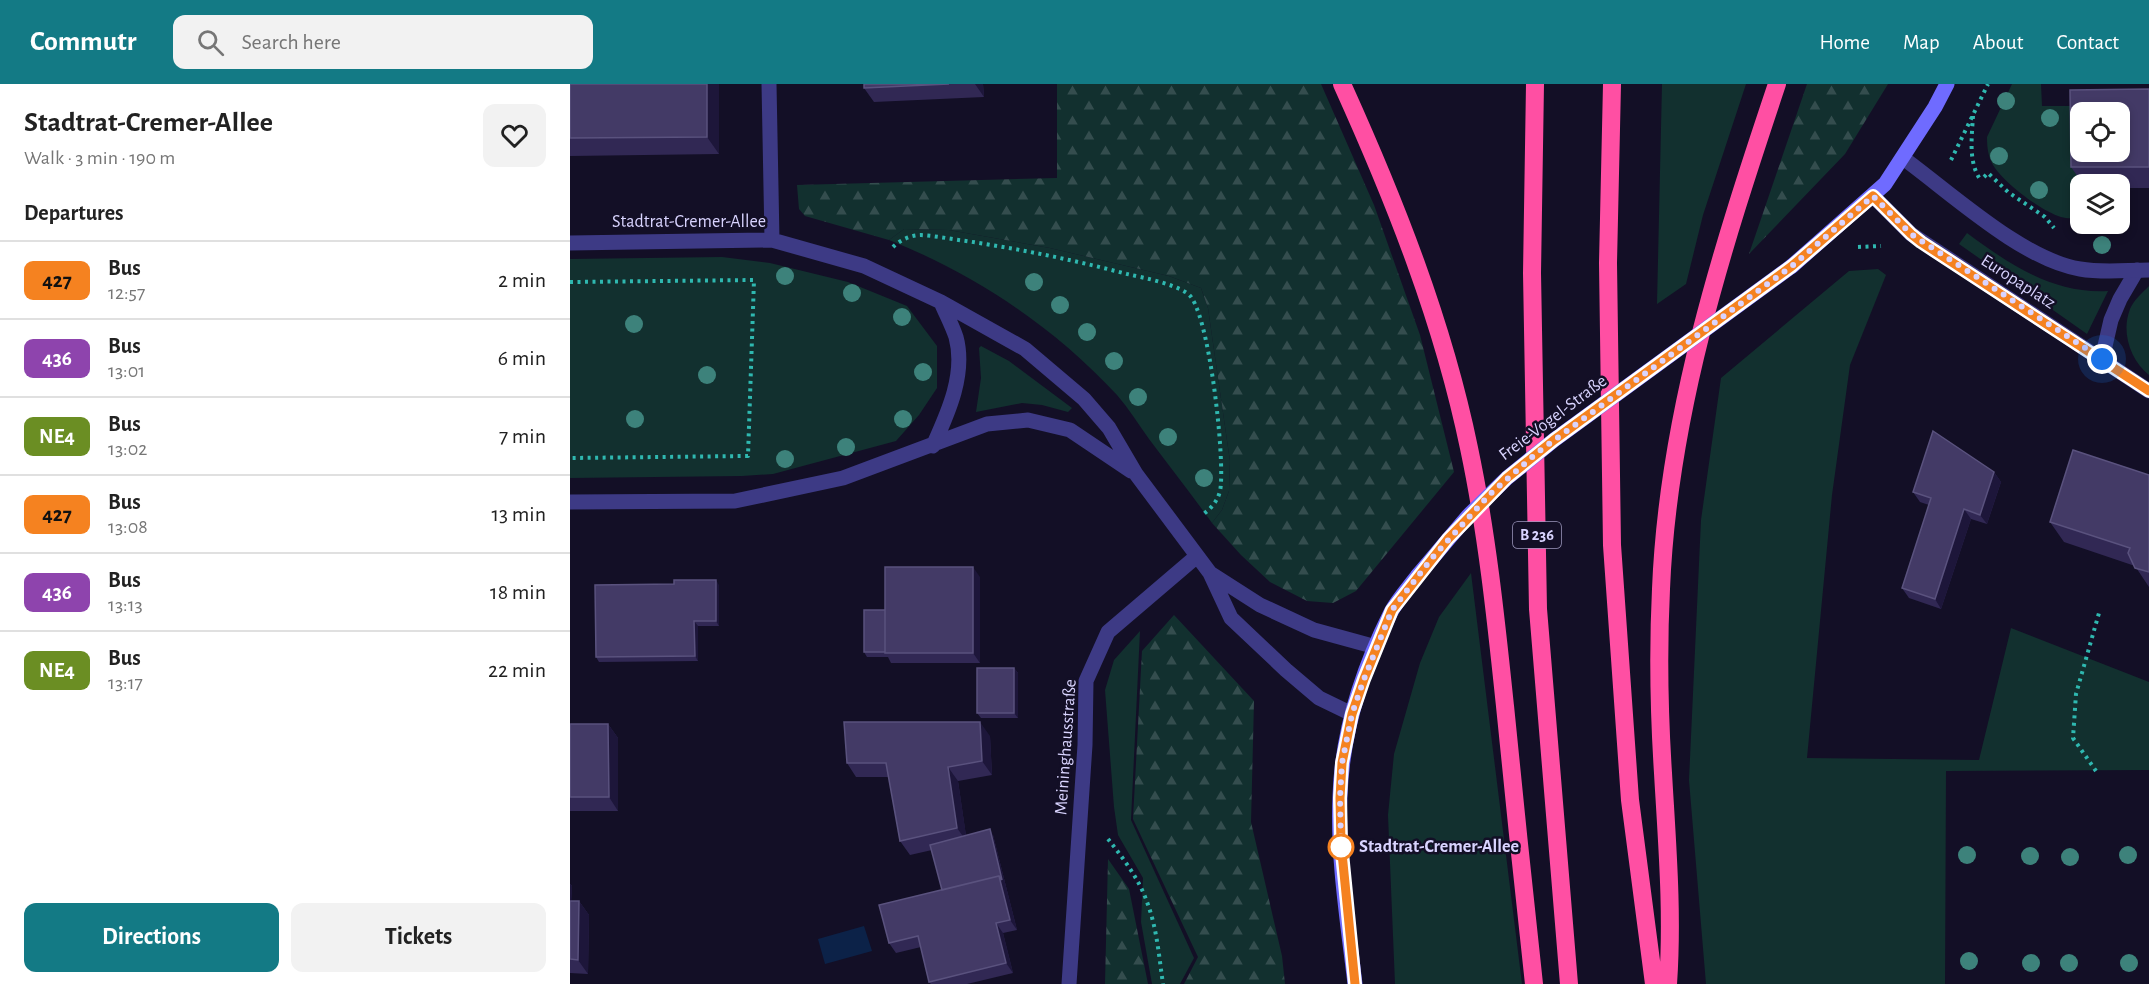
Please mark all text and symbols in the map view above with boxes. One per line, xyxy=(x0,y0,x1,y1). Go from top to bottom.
search box xyxy=(173,15,593,69)
icon: search xyxy=(194,26,227,59)
text: Commutr xyxy=(30,28,137,56)
text: Search here xyxy=(242,31,341,53)
text: Home xyxy=(1819,32,1870,53)
text: Map xyxy=(1903,32,1940,53)
text: About xyxy=(1973,32,2023,53)
text: Contact xyxy=(2056,32,2119,53)
map controls xyxy=(2070,102,2130,234)
button: locate xyxy=(2070,102,2130,162)
button: heart xyxy=(483,104,546,167)
text: Stadtrat-Cremer-Allee xyxy=(24,109,273,137)
text: Walk · 3 min · 190 m xyxy=(24,148,175,168)
button: layers xyxy=(2070,174,2130,234)
text: Departures xyxy=(24,202,124,224)
street label: Stadtrat-Cremer-Allee xyxy=(612,213,766,231)
street label: Europaplatz xyxy=(1978,251,2058,313)
text: Bus xyxy=(108,257,141,279)
text: 2 min xyxy=(498,269,546,291)
text: 427 xyxy=(42,270,72,291)
text: 12:57 xyxy=(108,283,145,303)
text: Bus xyxy=(108,335,141,357)
your location xyxy=(2087,344,2117,374)
text: 6 min xyxy=(498,347,546,369)
text: 436 xyxy=(42,348,72,369)
text: 13:01 xyxy=(108,361,145,381)
street label: Freie-Vogel-Straße xyxy=(1496,372,1610,464)
text: Bus xyxy=(108,413,141,435)
text: 7 min xyxy=(499,425,546,447)
text: NE4 xyxy=(39,426,75,447)
text: 13:02 xyxy=(108,439,147,459)
text: Bus xyxy=(108,491,141,513)
text: 13 min xyxy=(491,503,546,525)
text: 427 xyxy=(42,504,72,525)
text: 13:08 xyxy=(108,517,148,537)
road number: B 236 xyxy=(1513,522,1561,548)
text: Bus xyxy=(108,569,141,591)
text: 18 min xyxy=(490,581,546,603)
text: 436 xyxy=(42,582,72,603)
text: 13:13 xyxy=(108,595,143,615)
text: Bus xyxy=(108,647,141,669)
text: 22 min xyxy=(488,659,546,681)
text: NE4 xyxy=(39,660,75,681)
text: 13:17 xyxy=(108,673,143,693)
street label: Meininghausstraße xyxy=(1052,678,1080,816)
marker: Stadtrat-Cremer-Allee xyxy=(1328,834,1354,860)
place label: Stadtrat-Cremer-Allee xyxy=(1359,838,1519,856)
button: Directions xyxy=(24,903,279,972)
button: Tickets xyxy=(291,903,546,972)

